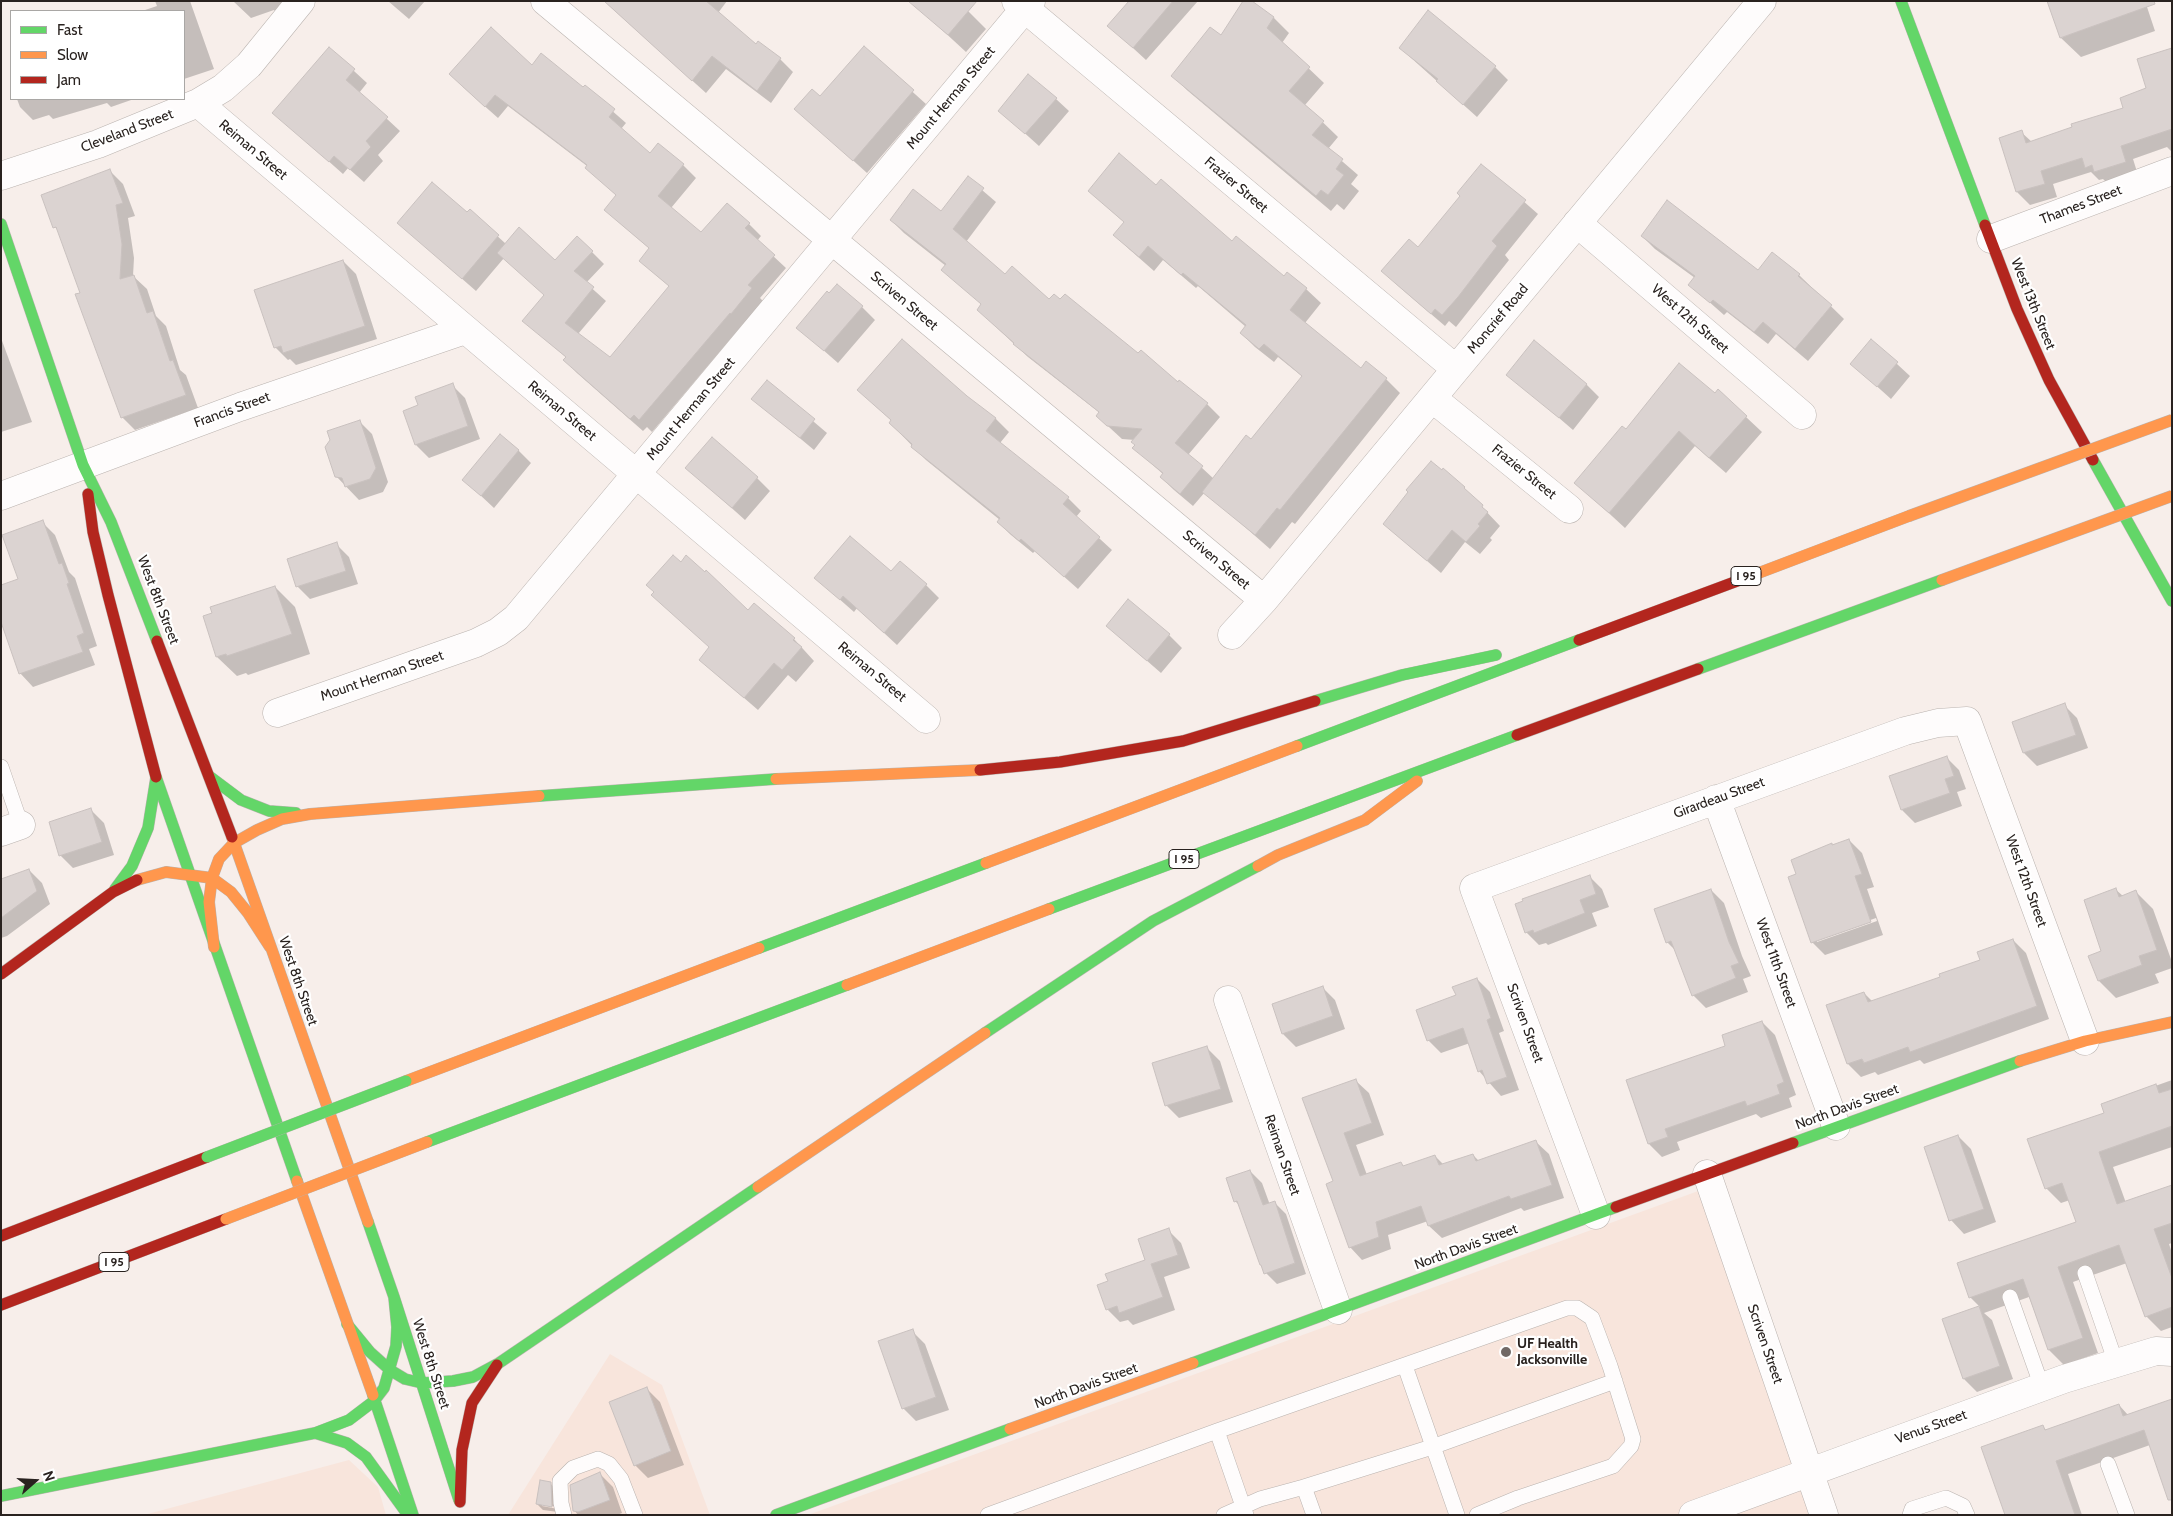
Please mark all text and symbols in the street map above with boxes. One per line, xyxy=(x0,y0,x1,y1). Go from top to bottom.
legend xyxy=(10,10,185,100)
text: Fast xyxy=(57,21,82,39)
street label: Mount Herman Street xyxy=(903,43,999,153)
text: Slow xyxy=(57,46,88,64)
text: Jam xyxy=(57,71,81,89)
street label: Cleveland Street xyxy=(78,106,176,156)
street label: Reiman Street xyxy=(215,116,291,184)
street label: Frazier Street xyxy=(1201,153,1271,217)
street label: Thames Street xyxy=(2038,182,2124,228)
street label: West 13th Street xyxy=(2007,256,2059,352)
street label: Scriven Street xyxy=(867,268,941,334)
street label: Moncrief Road xyxy=(1464,281,1532,357)
street label: West 12th Street xyxy=(1648,281,1732,357)
street label: Mount Herman Street xyxy=(643,354,739,464)
street label: Reiman Street xyxy=(524,377,600,445)
street label: Francis Street xyxy=(192,388,272,432)
street label: Frazier Street xyxy=(1488,441,1560,503)
street label: Scriven Street xyxy=(1179,527,1253,593)
street label: West 8th Street xyxy=(133,553,183,647)
road number: I 95 xyxy=(1731,566,1761,586)
street label: Reiman Street xyxy=(834,638,910,706)
street label: Mount Herman Street xyxy=(318,647,446,705)
street label: Girardeau Street xyxy=(1671,774,1767,822)
street label: West 12th Street xyxy=(2002,833,2050,929)
road number: I 95 xyxy=(1169,850,1199,869)
street label: West 11th Street xyxy=(1752,916,1800,1010)
street label: West 8th Street xyxy=(275,934,321,1028)
street label: Scriven Street xyxy=(1503,981,1547,1065)
street label: North Davis Street xyxy=(1793,1081,1901,1133)
street label: Reiman Street xyxy=(1260,1112,1304,1198)
street label: North Davis Street xyxy=(1412,1221,1520,1273)
road number: I 95 xyxy=(99,1252,129,1272)
street label: Scriven Street xyxy=(1744,1302,1786,1386)
street label: West 8th Street xyxy=(409,1317,453,1411)
place label: UF Health Jacksonville xyxy=(1517,1336,1587,1368)
marker: UF Health Jacksonville xyxy=(1499,1345,1513,1359)
street label: North Davis Street xyxy=(1032,1360,1140,1412)
street label: Venus Street xyxy=(1893,1406,1969,1448)
north arrow xyxy=(10,1456,60,1506)
text: N xyxy=(39,1469,59,1484)

